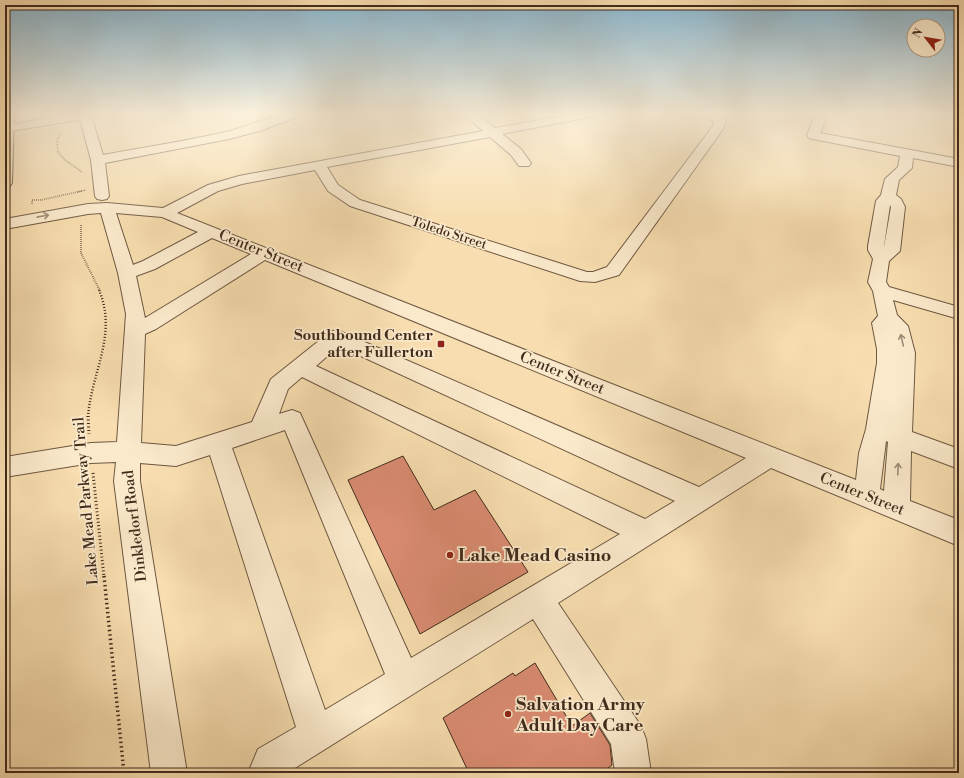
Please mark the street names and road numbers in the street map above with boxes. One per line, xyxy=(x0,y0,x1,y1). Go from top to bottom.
street label: Toledo Street xyxy=(409,213,489,253)
street label: Center Street xyxy=(216,225,307,277)
street label: Center Street xyxy=(517,347,608,399)
street label: Lake Mead Parkway Trail xyxy=(69,416,103,586)
street label: Center Street xyxy=(817,468,908,520)
street label: Dinkledorf Road xyxy=(119,469,151,583)

